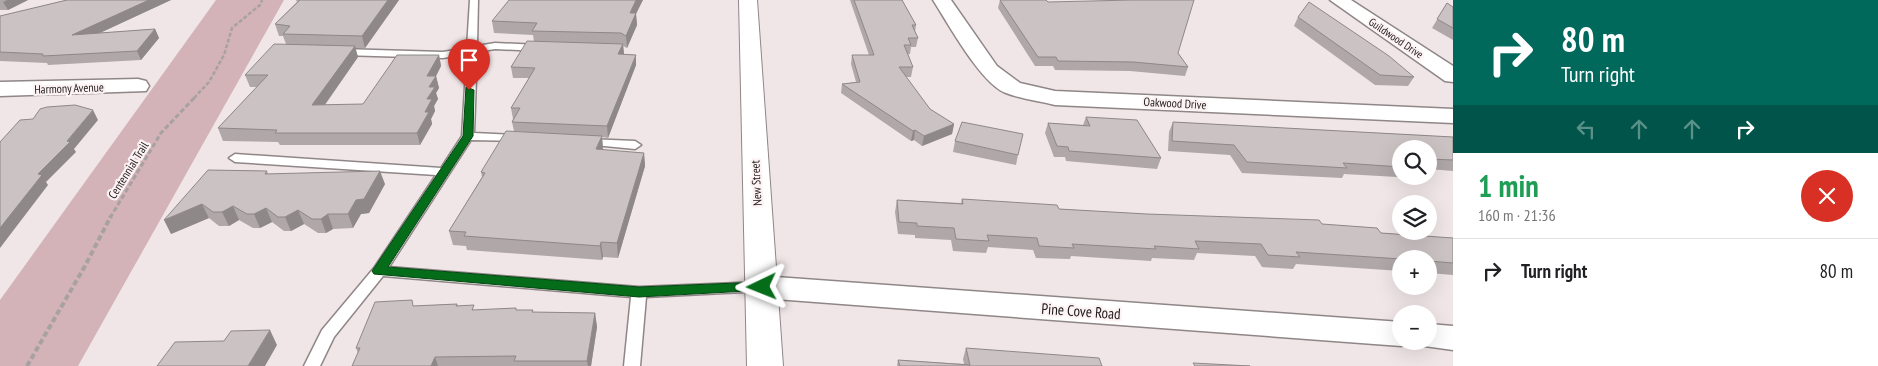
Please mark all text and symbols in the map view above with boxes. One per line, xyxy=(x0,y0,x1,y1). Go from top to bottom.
street label: Guildwood Drive xyxy=(1366,15,1426,62)
text: 80 m xyxy=(1561,16,1625,62)
icon: right xyxy=(1478,20,1543,85)
pin xyxy=(448,39,490,90)
icon: arrive xyxy=(455,46,483,74)
text: Turn right xyxy=(1561,60,1635,88)
street label: Harmony Avenue xyxy=(34,79,104,97)
street label: Oakwood Drive xyxy=(1143,94,1207,112)
icon: left xyxy=(1572,115,1600,143)
icon: ahead xyxy=(1625,115,1653,143)
icon: ahead xyxy=(1678,115,1706,143)
icon: right xyxy=(1731,115,1759,143)
street label: Centennial Trail xyxy=(105,139,152,201)
map controls xyxy=(1392,140,1437,350)
button: search xyxy=(1392,140,1437,185)
street label: New Street xyxy=(747,159,765,206)
text: 1 min xyxy=(1478,166,1539,205)
button: close xyxy=(1801,170,1853,222)
button: layers xyxy=(1392,195,1437,240)
text: 160 m · 21:36 xyxy=(1478,205,1556,225)
button: + xyxy=(1392,250,1437,295)
icon: right xyxy=(1478,257,1506,285)
text: Turn right xyxy=(1521,259,1587,283)
text: 80 m xyxy=(1820,259,1853,283)
position arrow xyxy=(735,260,787,312)
street label: Pine Cove Road xyxy=(1041,299,1121,323)
button: − xyxy=(1392,305,1437,350)

